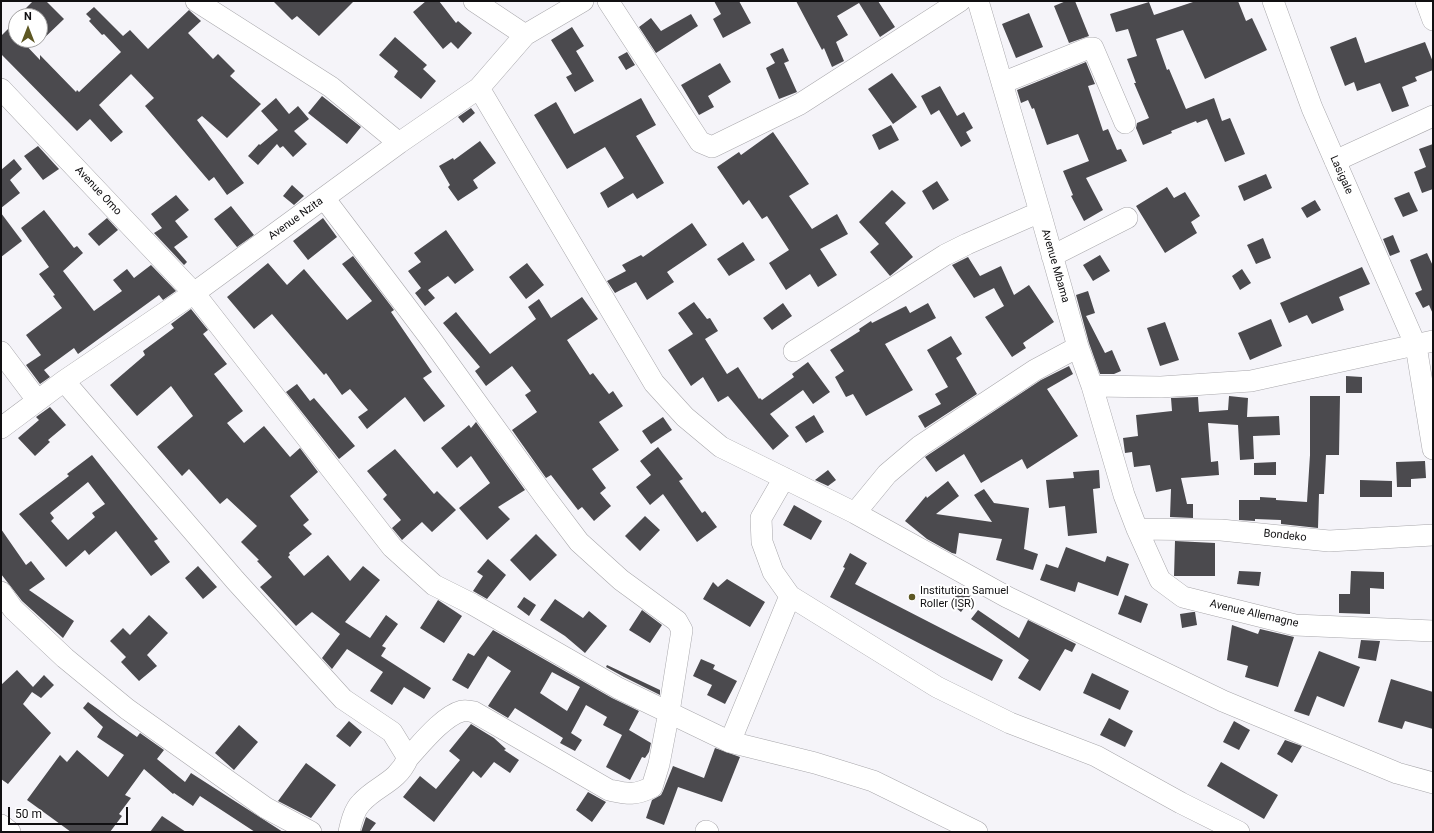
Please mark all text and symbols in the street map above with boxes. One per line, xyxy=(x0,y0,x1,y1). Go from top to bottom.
north arrow xyxy=(8,8,48,48)
text: N xyxy=(24,10,32,23)
street label: Lasigale xyxy=(1327,154,1355,196)
street label: Avenue Omo xyxy=(72,164,124,218)
street label: Avenue Nzita xyxy=(266,195,326,243)
street label: Avenue Mbama xyxy=(1038,228,1072,304)
street label: Bondeko xyxy=(1263,527,1307,545)
place label: Institution Samuel Roller (ISR) xyxy=(920,584,1009,610)
marker: Institution Samuel Roller (ISR) xyxy=(907,592,917,602)
street label: Avenue Allemagne xyxy=(1208,597,1300,631)
scale bar xyxy=(10,799,130,825)
text: 50 m xyxy=(15,807,42,821)

